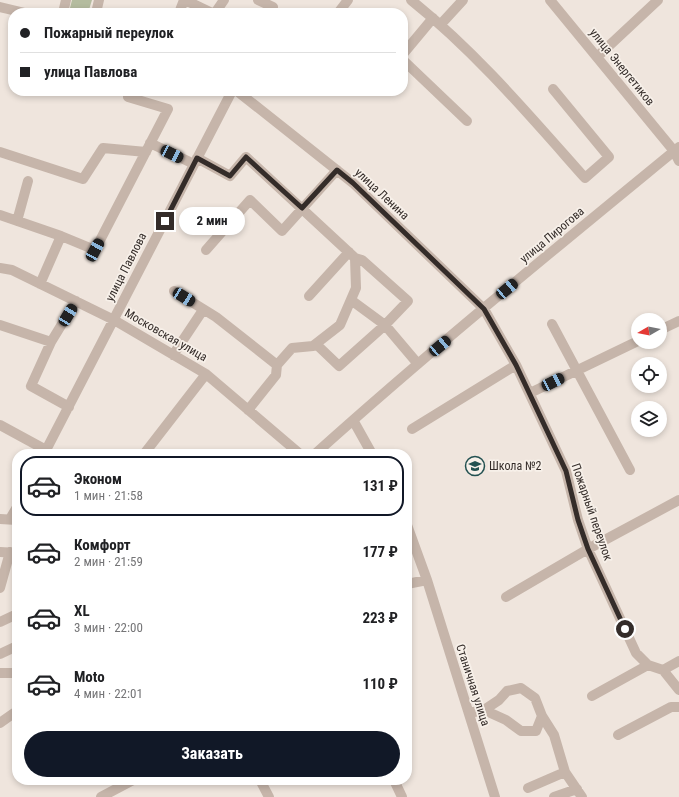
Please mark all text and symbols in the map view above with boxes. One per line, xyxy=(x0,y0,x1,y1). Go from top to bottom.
text: Пожарный переулок xyxy=(44,24,174,42)
street label: улица Энергетиков xyxy=(587,26,657,108)
text: улица Павлова xyxy=(44,63,137,81)
car xyxy=(159,143,185,165)
street label: улица Ленина xyxy=(352,165,412,223)
street label: улица Пирогова xyxy=(517,204,587,266)
callout: 2 мин xyxy=(179,207,245,235)
route end xyxy=(156,212,174,230)
text: 2 мин xyxy=(196,213,228,228)
street label: улица Павлова xyxy=(103,230,149,304)
car xyxy=(84,237,106,263)
car xyxy=(494,277,520,301)
car xyxy=(171,286,197,308)
car xyxy=(57,302,79,328)
street label: Московская улица xyxy=(122,306,210,364)
north arrow xyxy=(631,313,667,349)
map controls xyxy=(631,313,667,437)
car xyxy=(427,334,453,358)
button: locate xyxy=(631,357,667,393)
car xyxy=(540,371,566,393)
button: layers xyxy=(631,401,667,437)
school or university icon: Школа №2 xyxy=(464,455,486,477)
place label: Школа №2 xyxy=(489,459,542,473)
street label: Пожарный переулок xyxy=(569,462,615,563)
icon: car xyxy=(26,468,62,504)
text: Эконом xyxy=(74,470,122,488)
text: 131 ₽ xyxy=(362,477,398,495)
text: 1 мин · 21:58 xyxy=(74,488,143,503)
icon: car xyxy=(26,534,62,570)
text: Комфорт xyxy=(74,536,131,554)
text: 177 ₽ xyxy=(362,543,398,561)
text: 2 мин · 21:59 xyxy=(74,554,143,569)
icon: car xyxy=(26,600,62,636)
text: XL xyxy=(74,602,90,620)
text: 223 ₽ xyxy=(362,609,398,627)
text: 3 мин · 22:00 xyxy=(74,620,143,635)
route start xyxy=(616,620,634,638)
street label: Станичная улица xyxy=(453,642,493,728)
icon: car xyxy=(26,666,62,702)
text: Moto xyxy=(74,668,105,686)
text: 110 ₽ xyxy=(362,675,398,693)
text: 4 мин · 22:01 xyxy=(74,686,143,701)
button: Заказать xyxy=(24,731,400,777)

